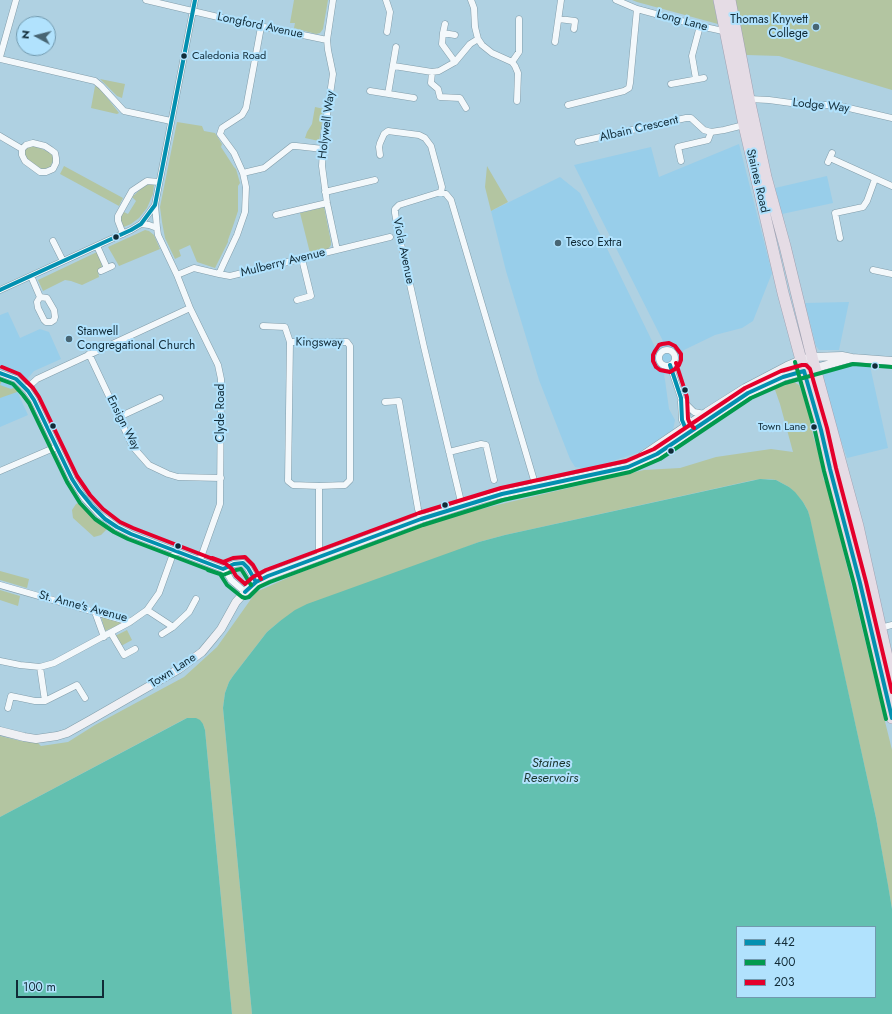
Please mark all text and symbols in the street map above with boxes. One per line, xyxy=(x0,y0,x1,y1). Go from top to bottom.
street label: Long Lane xyxy=(655,7,709,35)
street label: Longford Avenue xyxy=(216,10,304,42)
place label: Thomas Knyvett College xyxy=(730,13,808,41)
north arrow xyxy=(16,16,56,56)
marker: Thomas Knyvett College xyxy=(811,22,821,32)
text: N xyxy=(17,29,34,40)
place label: Caledonia Road xyxy=(192,49,266,63)
marker: Caledonia Road xyxy=(179,51,189,61)
street label: Holywell Way xyxy=(316,90,338,160)
street label: Lodge Way xyxy=(792,96,850,116)
street label: Albain Crescent xyxy=(598,113,680,145)
street label: Staines Road xyxy=(743,148,771,214)
street label: Viola Avenue xyxy=(389,217,417,285)
unlabelled marker xyxy=(111,232,121,242)
place label: Tesco Extra xyxy=(566,236,622,250)
marker: Tesco Extra xyxy=(553,238,563,248)
street label: Mulberry Avenue xyxy=(239,246,327,280)
place label: Stanwell Congregational Church xyxy=(77,325,195,353)
marker: Stanwell Congregational Church xyxy=(64,334,74,344)
street label: Kingsway xyxy=(295,335,343,351)
unlabelled marker xyxy=(870,361,880,371)
street label: Clyde Road xyxy=(214,384,228,442)
unlabelled marker xyxy=(680,385,690,395)
street label: Ensign Way xyxy=(103,393,143,453)
place label: Town Lane xyxy=(758,420,806,434)
unlabelled marker xyxy=(48,421,58,431)
marker: Town Lane xyxy=(809,422,819,432)
unlabelled marker xyxy=(666,446,676,456)
unlabelled marker xyxy=(440,500,450,510)
unlabelled marker xyxy=(173,541,183,551)
street label: St. Anne's Avenue xyxy=(37,588,129,626)
street label: Town Lane xyxy=(147,651,199,691)
water label: Staines Reservoirs xyxy=(524,756,578,787)
legend xyxy=(736,926,876,998)
text: 442 xyxy=(774,933,795,951)
text: 400 xyxy=(774,953,795,971)
scale bar xyxy=(18,972,106,998)
text: 203 xyxy=(774,973,795,991)
text: 100 m xyxy=(23,978,56,996)

